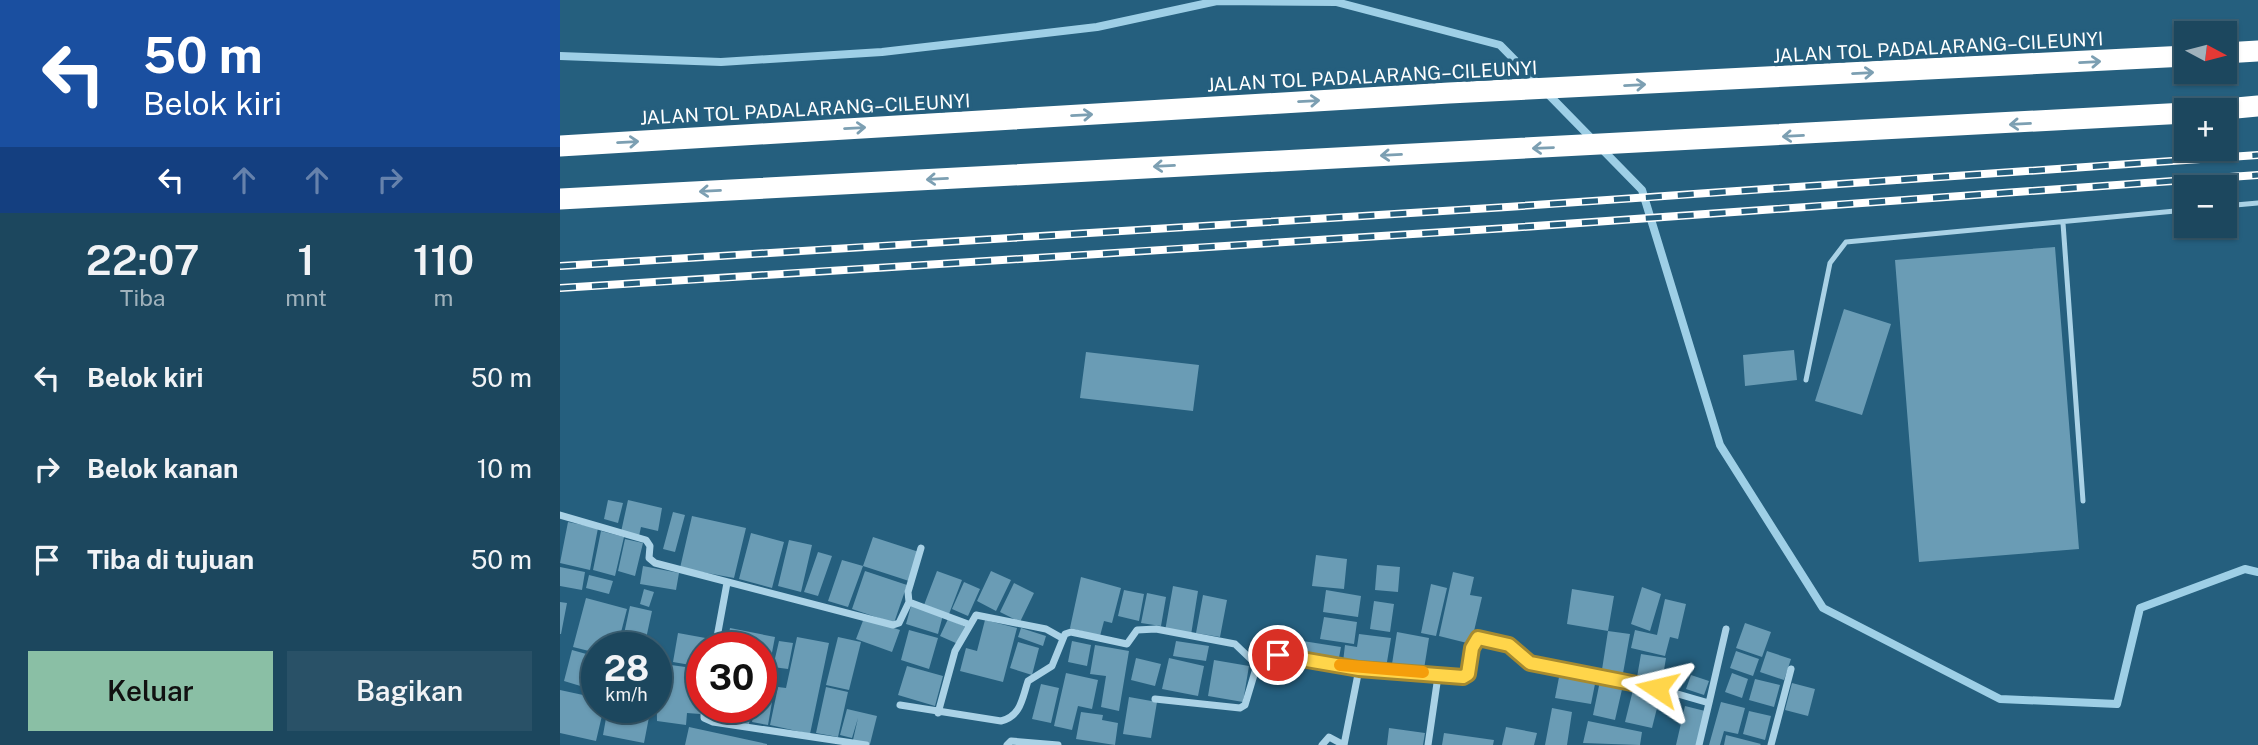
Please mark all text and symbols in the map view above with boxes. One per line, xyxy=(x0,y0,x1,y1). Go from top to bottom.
north arrow xyxy=(2174,21,2236,84)
map controls xyxy=(2174,21,2237,238)
text: 50 m xyxy=(143,26,263,84)
street label: JALAN TOL PADALARANG–CILEUNYI xyxy=(1772,27,2104,67)
icon: left xyxy=(28,28,119,119)
one-way arrow xyxy=(2078,55,2101,68)
street label: JALAN TOL PADALARANG–CILEUNYI xyxy=(1206,56,1538,96)
one-way arrow xyxy=(1851,67,1874,80)
one-way arrow xyxy=(1624,79,1647,92)
text: Belok kiri xyxy=(143,85,282,122)
street label: JALAN TOL PADALARANG–CILEUNYI xyxy=(639,89,971,129)
one-way arrow xyxy=(1298,94,1320,107)
button: + xyxy=(2174,98,2237,161)
one-way arrow xyxy=(1071,108,1093,121)
one-way arrow xyxy=(2009,117,2032,130)
one-way arrow xyxy=(843,122,866,135)
one-way arrow xyxy=(1781,129,1804,142)
one-way arrow xyxy=(616,135,639,148)
one-way arrow xyxy=(1532,141,1555,154)
one-way arrow xyxy=(1380,148,1403,161)
one-way arrow xyxy=(1153,160,1176,173)
icon: left xyxy=(152,161,190,199)
icon: ahead xyxy=(225,161,263,199)
icon: ahead xyxy=(298,161,336,199)
icon: right xyxy=(371,161,409,199)
one-way arrow xyxy=(926,172,949,185)
button: − xyxy=(2174,175,2237,238)
one-way arrow xyxy=(699,185,721,198)
text: 22:07 xyxy=(86,235,200,284)
text: 1 xyxy=(297,235,315,284)
text: 110 xyxy=(413,235,474,284)
text: Tiba xyxy=(120,284,166,311)
text: mnt xyxy=(285,284,327,311)
text: m xyxy=(434,284,453,311)
icon: left xyxy=(28,359,66,397)
text: Belok kiri xyxy=(87,362,203,393)
text: 50 m xyxy=(471,362,532,393)
icon: right xyxy=(28,450,66,488)
text: Belok kanan xyxy=(87,453,238,484)
text: 10 m xyxy=(477,453,532,484)
icon: arrive xyxy=(28,541,66,579)
text: Tiba di tujuan xyxy=(87,544,254,575)
text: 50 m xyxy=(471,544,532,575)
pin xyxy=(1248,625,1308,685)
speed limit sign: 30 xyxy=(686,632,777,723)
icon: arrive xyxy=(1259,636,1297,674)
text: 28 xyxy=(604,648,649,689)
button: Keluar xyxy=(28,651,273,731)
button: Bagikan xyxy=(287,651,532,731)
position arrow xyxy=(1620,651,1694,725)
text: km/h xyxy=(605,684,648,705)

